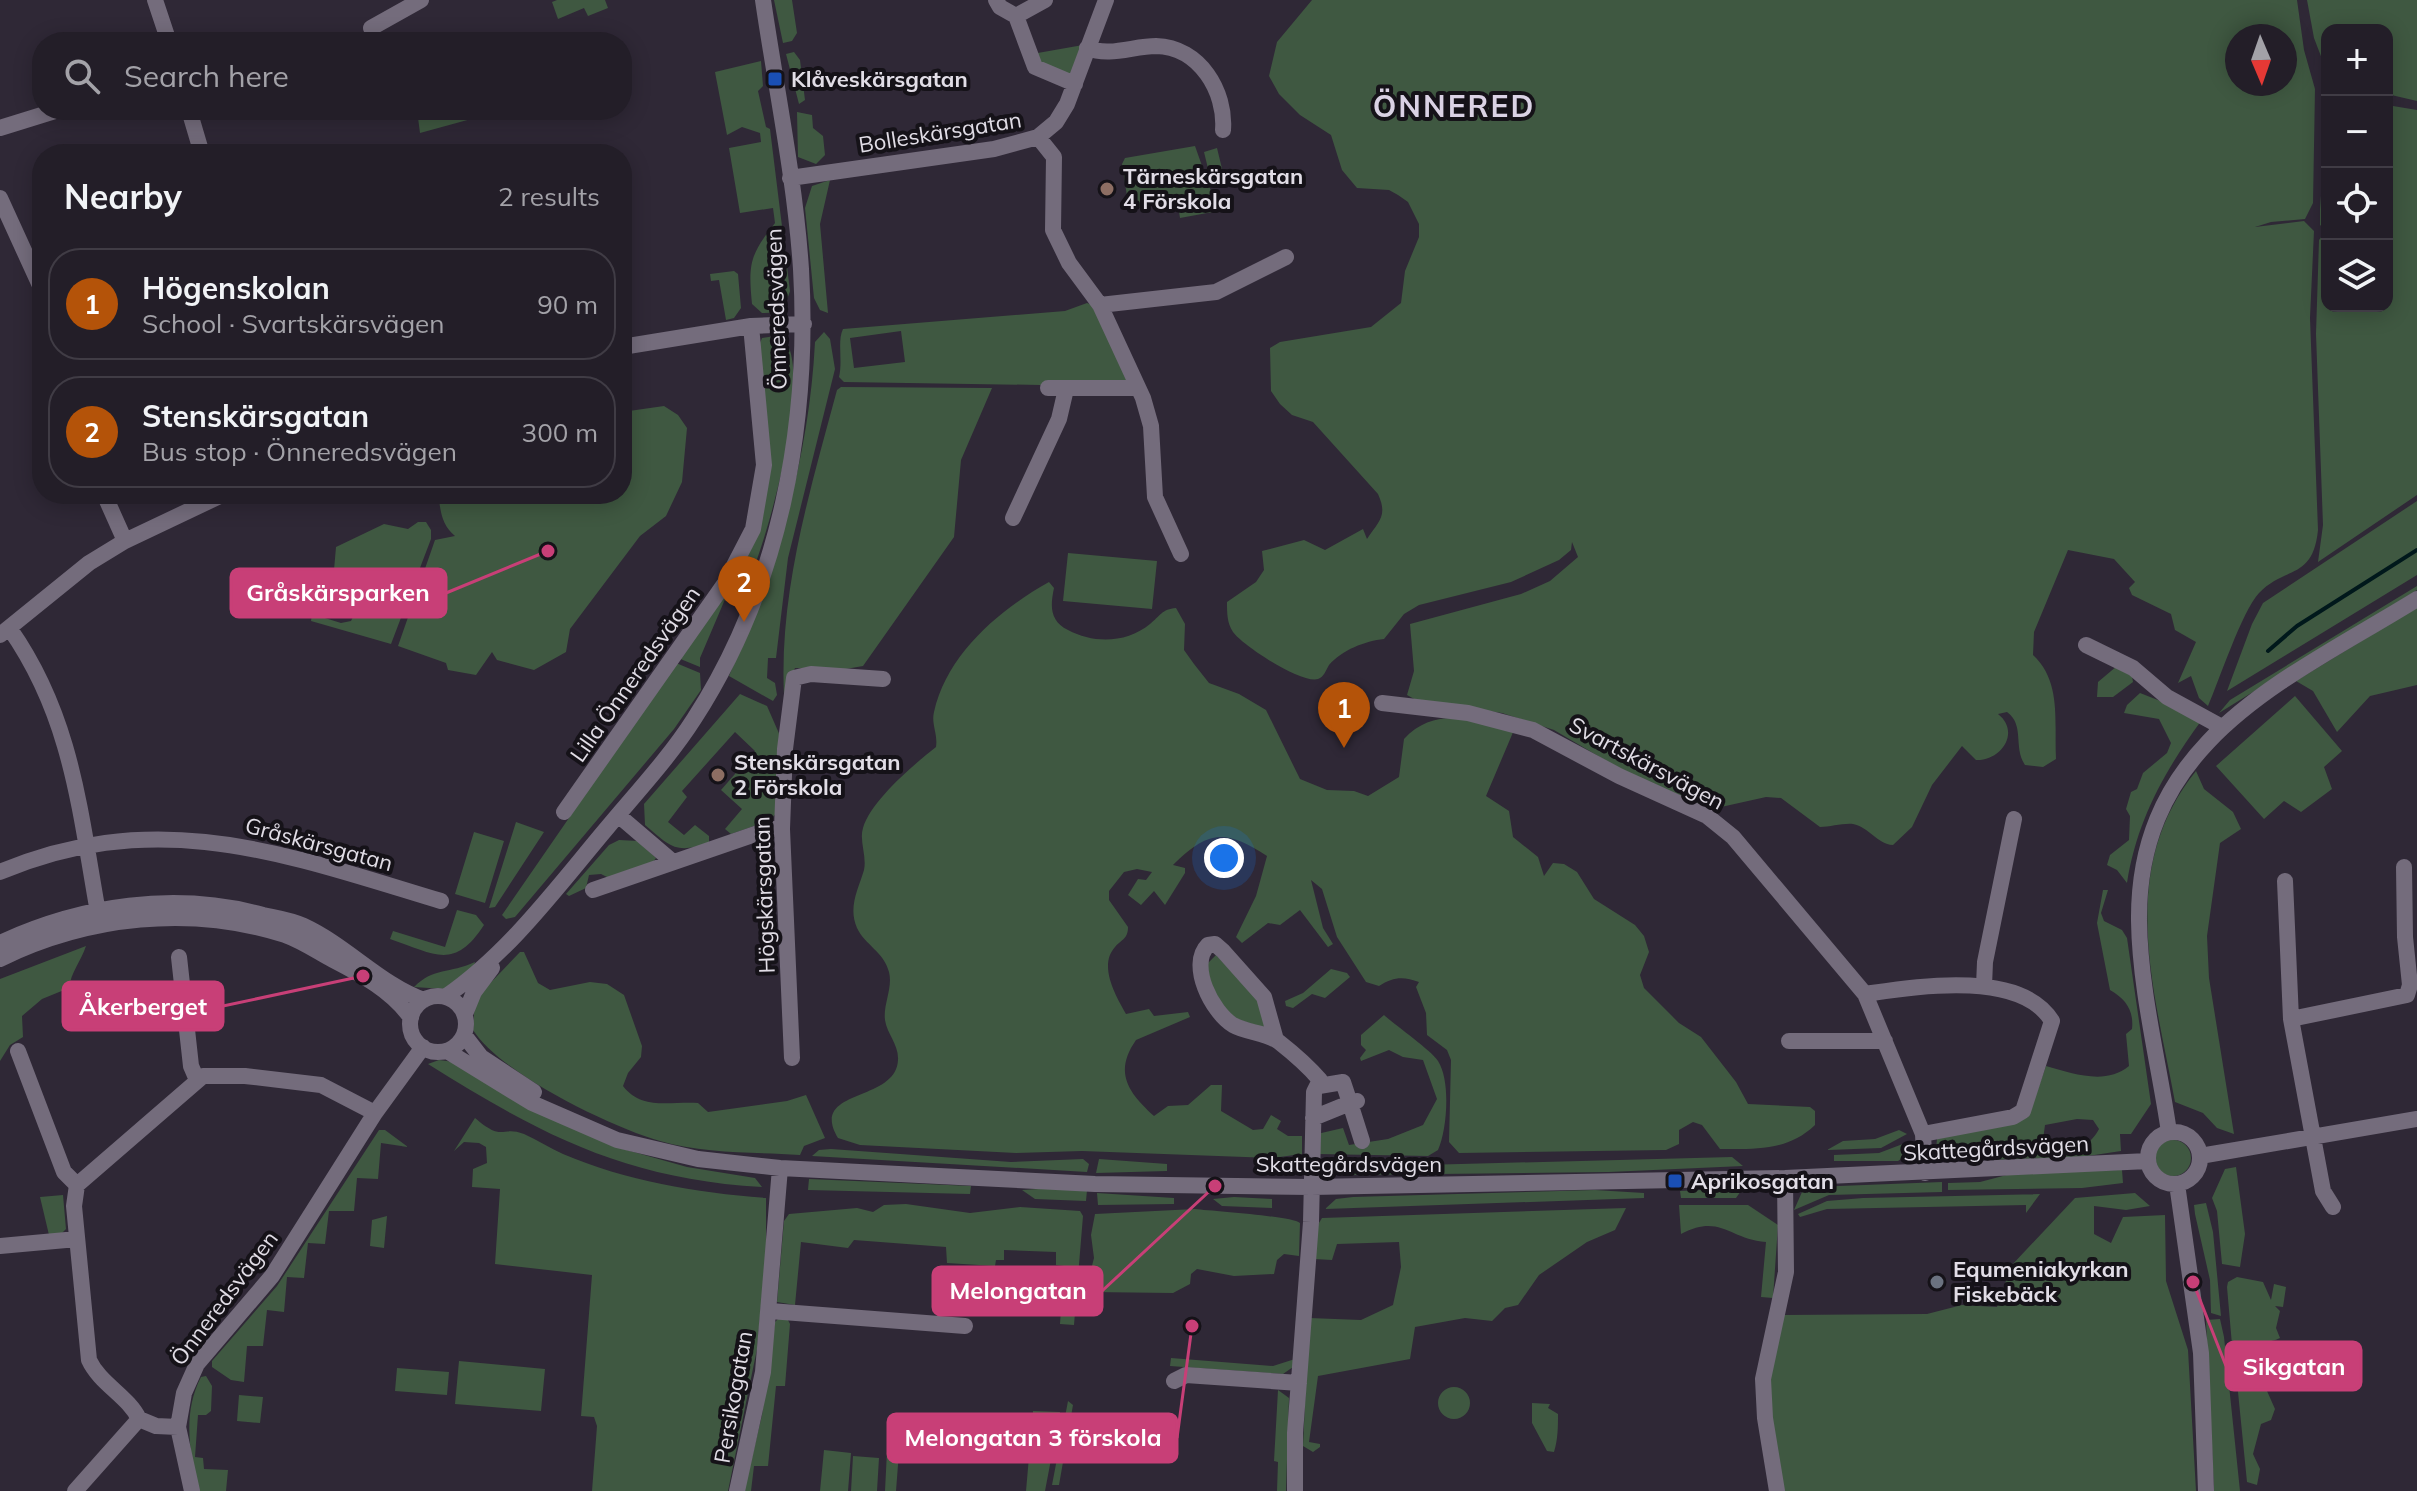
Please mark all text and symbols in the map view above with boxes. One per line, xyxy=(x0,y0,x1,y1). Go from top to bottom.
north arrow xyxy=(2225,24,2297,96)
map controls xyxy=(2321,24,2393,312)
button: + xyxy=(2321,24,2393,96)
search box xyxy=(32,32,632,120)
icon: search xyxy=(60,54,104,98)
text: Search here xyxy=(124,57,289,95)
place label: Klåveskärsgatan xyxy=(791,65,968,93)
marker: Klåveskärsgatan xyxy=(766,70,784,88)
district label: ÖNNERED xyxy=(1373,87,1535,125)
button: − xyxy=(2321,96,2393,168)
street label: Bolleskärsgatan xyxy=(857,105,1023,159)
place label: Tärneskärsgatan 4 Förskola xyxy=(1123,162,1303,215)
button: locate xyxy=(2321,168,2393,240)
text: Nearby xyxy=(64,175,182,218)
text: 2 results xyxy=(498,180,600,213)
marker: Tärneskärsgatan 4 Förskola xyxy=(1098,180,1116,198)
street label: Önneredsvägen xyxy=(759,228,793,390)
button: layers xyxy=(2321,240,2393,312)
text: Högenskolan xyxy=(142,269,330,307)
text: 1 xyxy=(84,288,100,321)
text: 90 m xyxy=(537,288,598,321)
text: School · Svartskärsvägen xyxy=(142,307,444,340)
text: Stenskärsgatan xyxy=(142,397,369,435)
text: 2 xyxy=(84,416,100,449)
text: 300 m xyxy=(522,416,598,449)
text: Bus stop · Önneredsvägen xyxy=(142,435,457,468)
pin: 2 xyxy=(718,556,770,622)
callout: Gråskärsparken xyxy=(231,569,446,617)
text: Gråskärsparken xyxy=(246,577,430,607)
street label: Lilla Önneredsvägen xyxy=(564,581,706,767)
pin: 1 xyxy=(1318,682,1370,748)
street label: Svartskärsvägen xyxy=(1565,710,1729,816)
place label: Stenskärsgatan 2 Förskola xyxy=(734,748,901,801)
marker: Stenskärsgatan 2 Förskola xyxy=(709,766,727,784)
street label: Gråskärsgatan xyxy=(242,811,396,877)
street label: Högskärsgatan xyxy=(747,816,781,974)
your location xyxy=(1204,838,1244,878)
callout: Åkerberget xyxy=(63,982,223,1030)
text: Åkerberget xyxy=(79,991,207,1021)
street label: Skattegårdsvägen xyxy=(1902,1129,2090,1167)
street label: Skattegårdsvägen xyxy=(1256,1150,1442,1178)
place label: Aprikosgatan xyxy=(1691,1167,1834,1195)
marker: Aprikosgatan xyxy=(1666,1172,1684,1190)
street label: Önneredsvägen xyxy=(164,1225,284,1371)
place label: Equmeniakyrkan Fiskebäck xyxy=(1953,1255,2129,1308)
callout: Melongatan xyxy=(933,1267,1102,1315)
marker: Equmeniakyrkan Fiskebäck xyxy=(1928,1273,1946,1291)
text: Melongatan xyxy=(949,1275,1087,1305)
street label: Persikogatan xyxy=(708,1329,758,1465)
callout: Sikgatan xyxy=(2226,1342,2361,1390)
text: Sikgatan xyxy=(2242,1351,2346,1381)
callout: Melongatan 3 förskola xyxy=(888,1414,1177,1462)
text: Melongatan 3 förskola xyxy=(904,1422,1162,1452)

